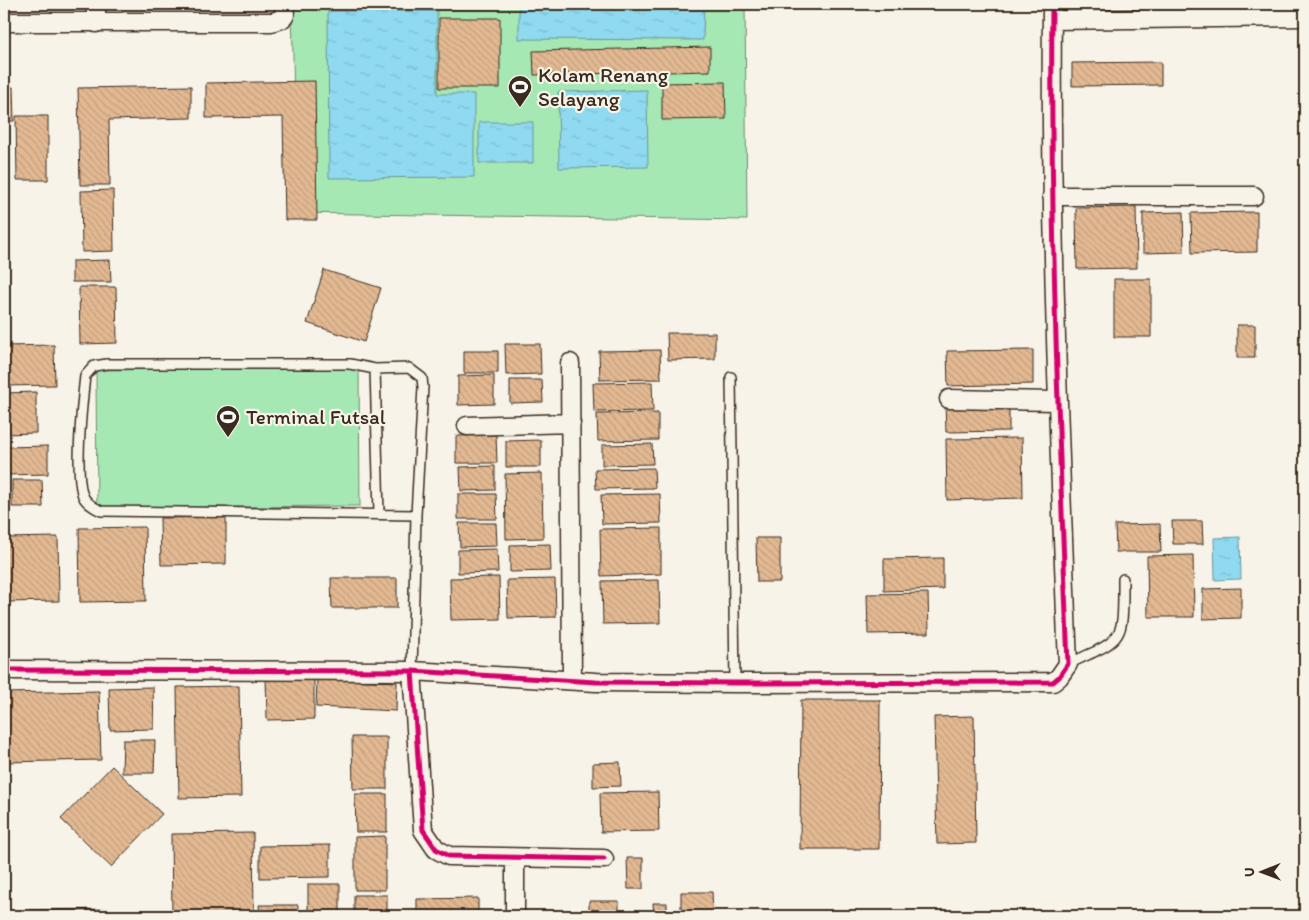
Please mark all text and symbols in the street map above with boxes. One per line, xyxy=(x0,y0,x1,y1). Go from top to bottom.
place label: Kolam Renang Selayang xyxy=(538,62,669,111)
sports icon: Kolam Renang Selayang xyxy=(507,74,533,108)
sports icon: Terminal Futsal xyxy=(215,404,241,438)
place label: Terminal Futsal xyxy=(246,404,386,429)
north arrow xyxy=(1236,848,1286,898)
text: U xyxy=(1241,867,1258,877)

